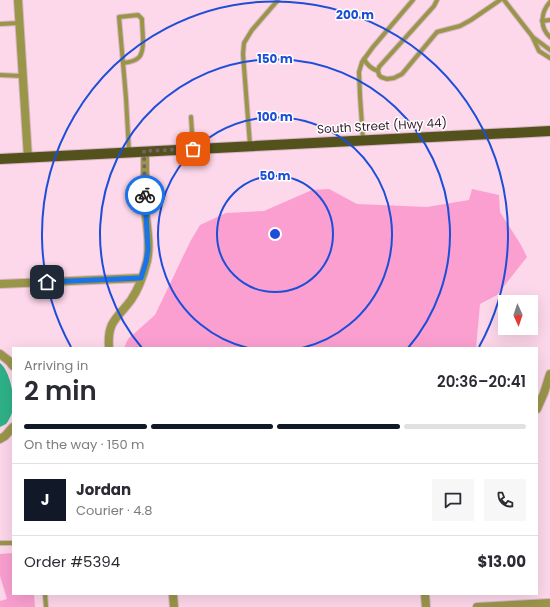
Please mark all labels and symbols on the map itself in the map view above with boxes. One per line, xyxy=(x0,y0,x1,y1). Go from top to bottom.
text: 200 m xyxy=(336,6,374,23)
text: 150 m xyxy=(257,50,293,67)
text: 100 m xyxy=(257,108,293,125)
street label: South Street (Hwy 44) xyxy=(317,114,447,137)
pin xyxy=(176,132,210,166)
text: 50 m xyxy=(260,167,291,184)
courier xyxy=(125,175,165,215)
centre of rings xyxy=(268,227,282,241)
pin xyxy=(30,265,64,299)
north arrow xyxy=(498,295,538,335)

